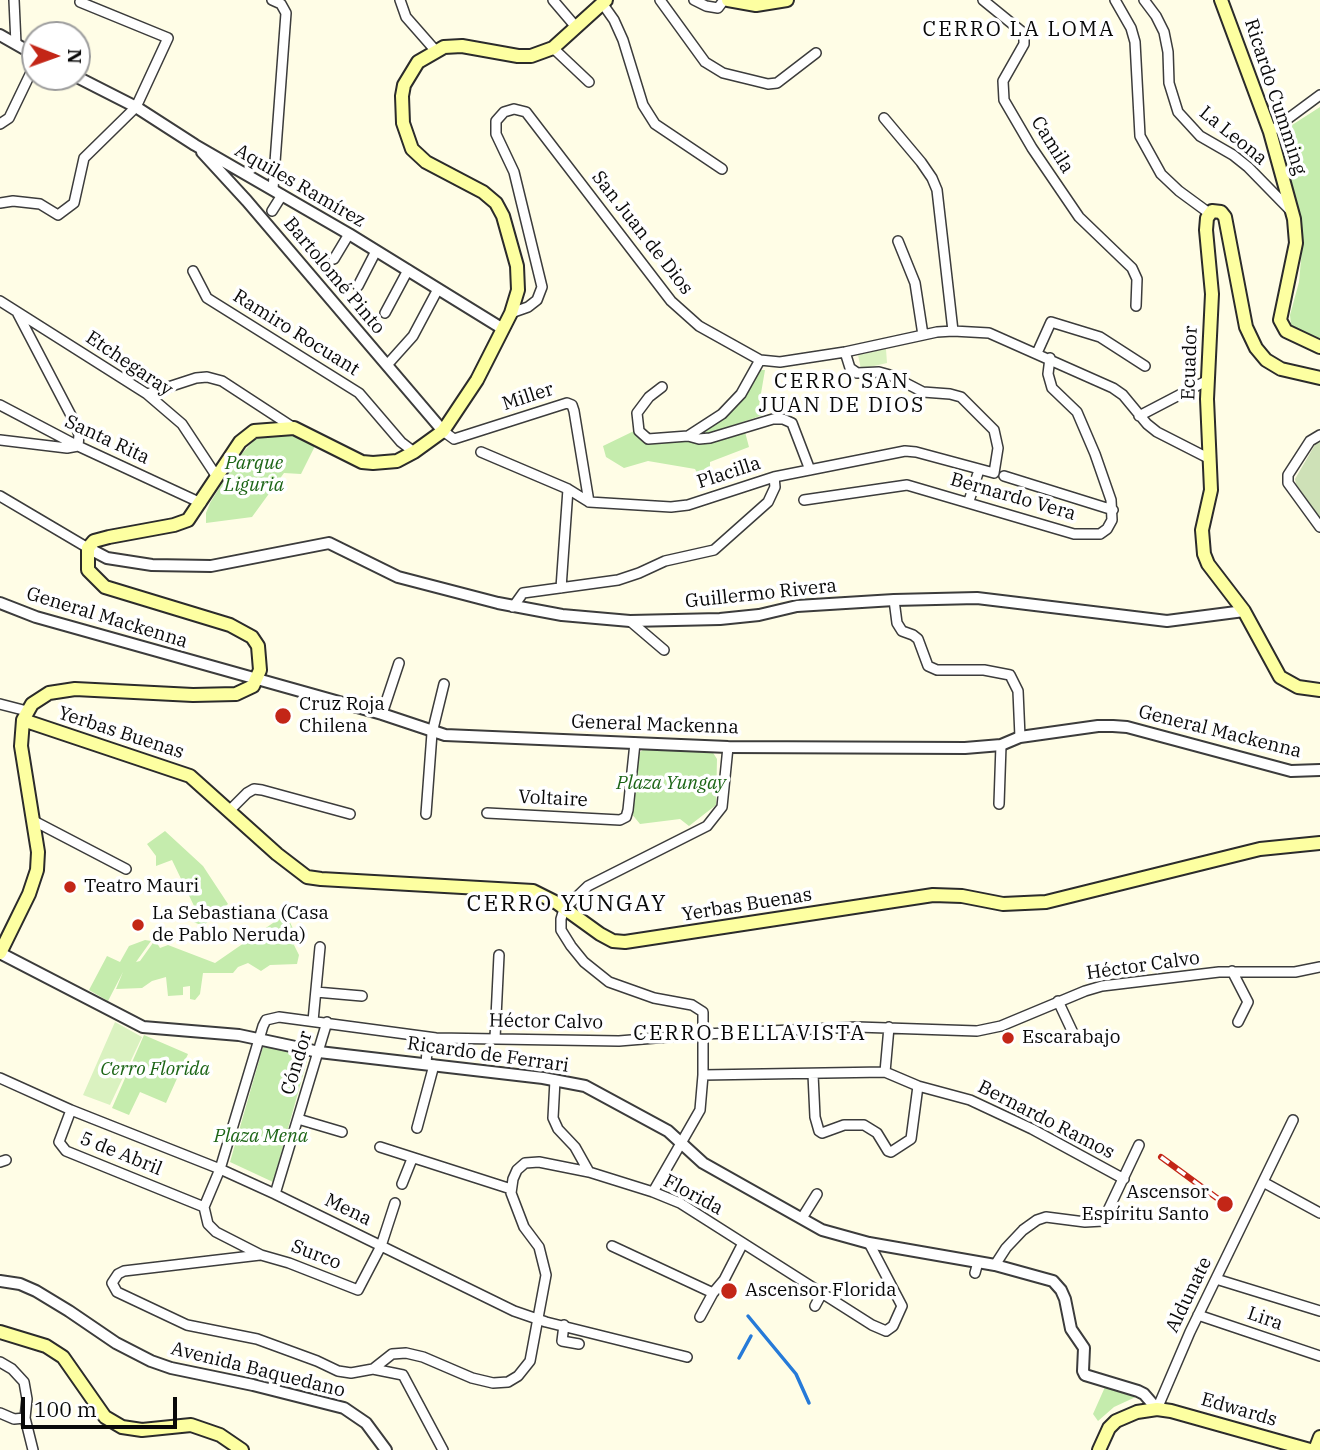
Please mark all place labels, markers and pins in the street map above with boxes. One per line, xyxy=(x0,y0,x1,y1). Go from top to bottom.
place label: Cruz Roja Chilena xyxy=(299,694,385,738)
marker: Cruz Roja Chilena xyxy=(273,706,293,726)
place label: Teatro Mauri xyxy=(84,876,199,898)
marker: Teatro Mauri xyxy=(62,879,78,895)
place label: La Sebastiana (Casa de Pablo Neruda) xyxy=(152,903,329,947)
marker: La Sebastiana (Casa de Pablo Neruda) xyxy=(130,917,146,933)
place label: Escarabajo xyxy=(1022,1027,1121,1049)
marker: Escarabajo xyxy=(1000,1030,1016,1046)
place label: Ascensor Espíritu Santo xyxy=(1082,1182,1209,1226)
marker: Ascensor Espíritu Santo xyxy=(1215,1194,1235,1214)
place label: Ascensor Florida xyxy=(745,1280,897,1302)
marker: Ascensor Florida xyxy=(719,1281,739,1301)

